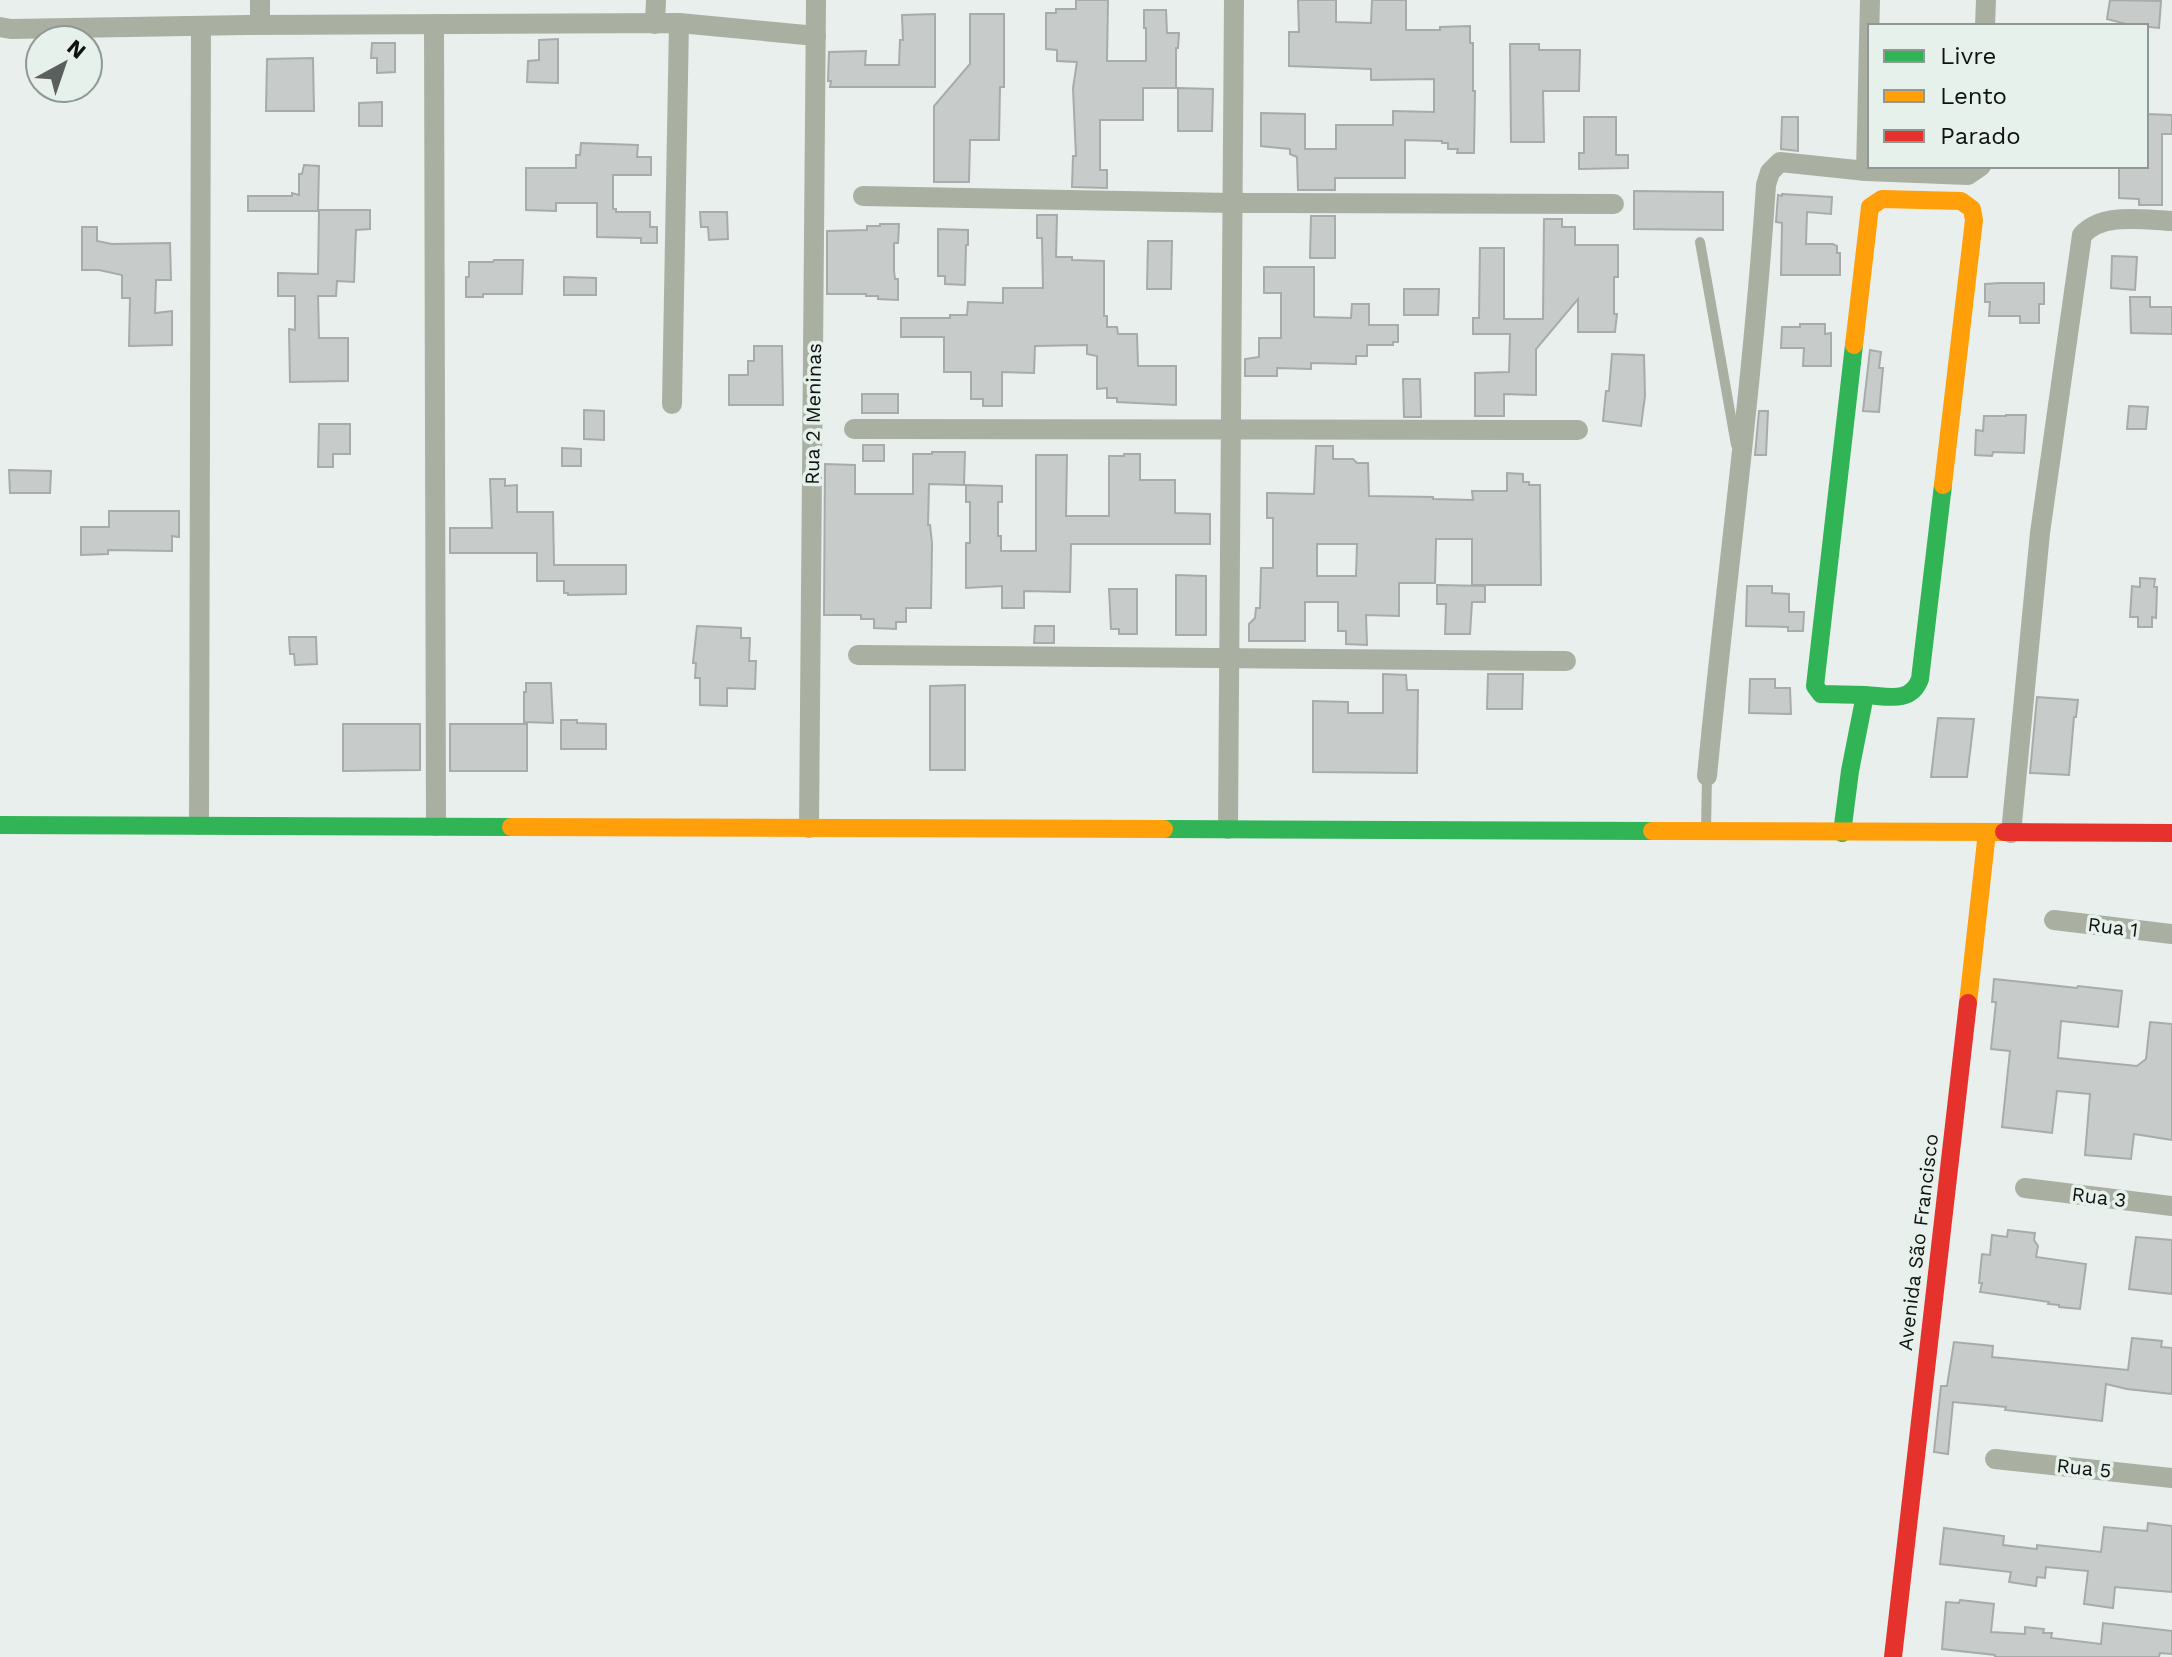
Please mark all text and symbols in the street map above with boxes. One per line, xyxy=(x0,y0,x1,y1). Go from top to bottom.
north arrow xyxy=(24,24,104,104)
legend xyxy=(1868,24,2148,168)
text: N xyxy=(62,34,91,64)
text: Livre xyxy=(1940,42,1996,70)
text: Lento xyxy=(1940,82,2007,110)
text: Parado xyxy=(1940,122,2021,150)
street label: Rua 2 Meninas xyxy=(800,343,826,485)
street label: Rua 1 xyxy=(2086,912,2140,942)
street label: Avenida São Francisco xyxy=(1893,1132,1943,1352)
street label: Rua 3 xyxy=(2070,1182,2128,1212)
street label: Rua 5 xyxy=(2056,1453,2112,1483)

